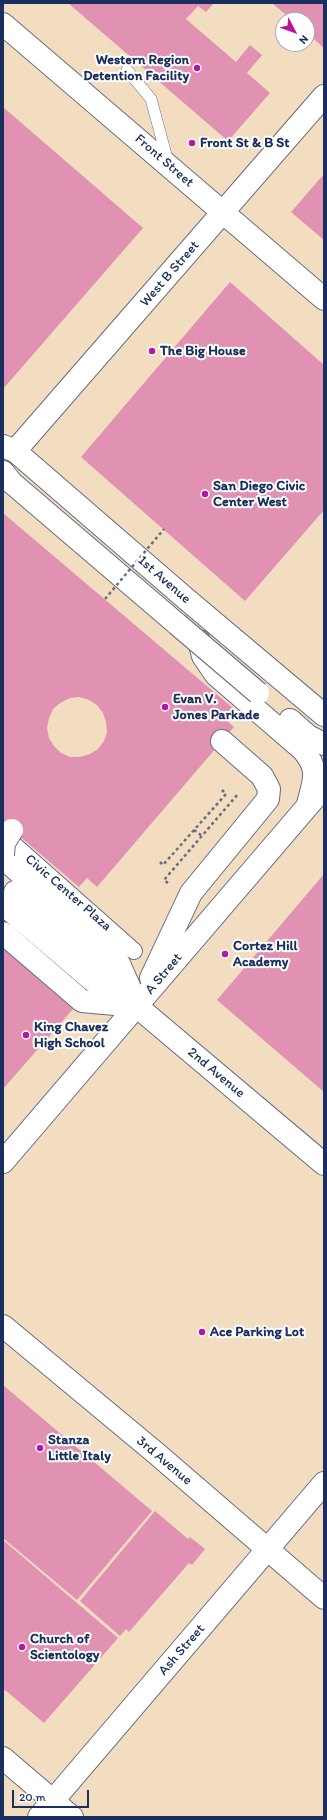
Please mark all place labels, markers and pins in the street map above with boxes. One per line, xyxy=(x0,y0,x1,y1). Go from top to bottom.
place label: Western Region Detention Facility xyxy=(83,52,189,84)
marker: Western Region Detention Facility xyxy=(192,63,202,73)
place label: Front St & B St xyxy=(200,135,289,151)
marker: Front St & B St xyxy=(187,138,197,148)
place label: The Big House xyxy=(160,343,246,359)
marker: The Big House xyxy=(147,346,157,356)
place label: San Diego Civic Center West xyxy=(213,478,305,510)
marker: San Diego Civic Center West xyxy=(200,489,210,499)
place label: Evan V. Jones Parkade xyxy=(173,691,259,724)
marker: Evan V. Jones Parkade xyxy=(160,702,170,712)
place label: Cortez Hill Academy xyxy=(233,938,297,970)
marker: Cortez Hill Academy xyxy=(220,949,230,959)
place label: King Chavez High School xyxy=(34,1019,108,1052)
marker: King Chavez High School xyxy=(21,1030,31,1040)
place label: Ace Parking Lot xyxy=(210,1324,304,1340)
marker: Ace Parking Lot xyxy=(197,1327,207,1337)
place label: Stanza Little Italy xyxy=(48,1432,111,1464)
marker: Stanza Little Italy xyxy=(35,1443,45,1453)
place label: Church of Scientology xyxy=(30,1631,99,1664)
marker: Church of Scientology xyxy=(17,1642,27,1652)

